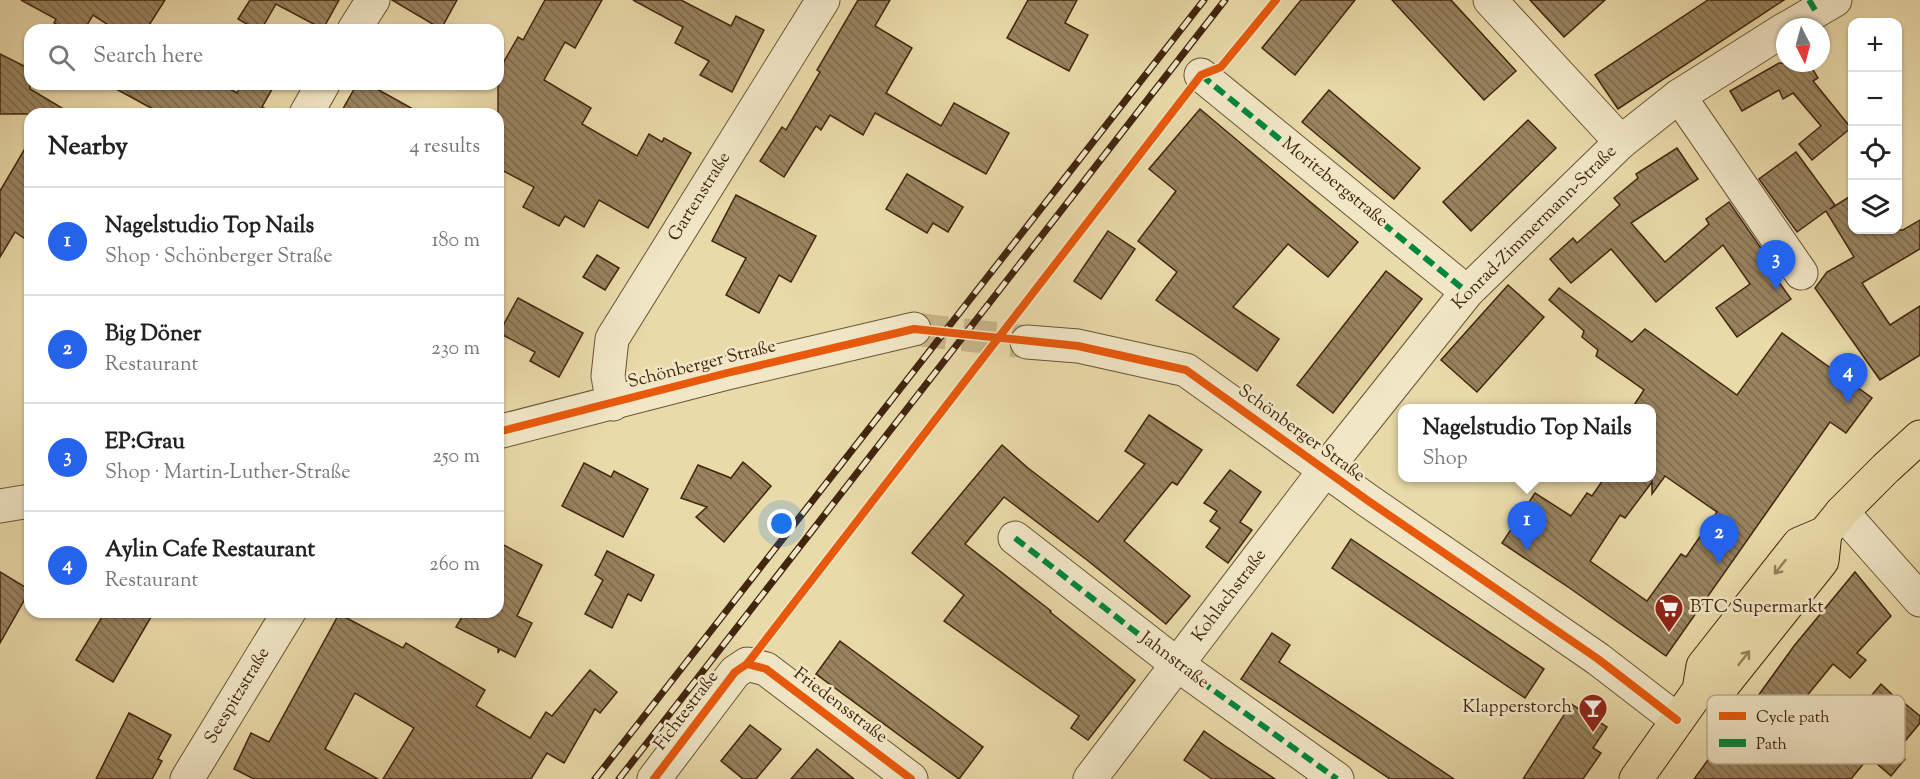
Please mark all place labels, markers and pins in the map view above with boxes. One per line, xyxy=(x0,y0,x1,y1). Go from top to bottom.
pin: 3 xyxy=(1756,240,1796,290)
pin: 4 xyxy=(1828,354,1868,403)
pin: 1 xyxy=(1508,502,1546,551)
pin: 2 xyxy=(1700,514,1738,564)
supermarket icon: BTC Supermarkt xyxy=(1653,592,1685,634)
place label: BTC Supermarkt xyxy=(1690,595,1824,621)
bar icon: Klapperstorch xyxy=(1577,692,1609,734)
place label: Klapperstorch xyxy=(1462,695,1572,721)

